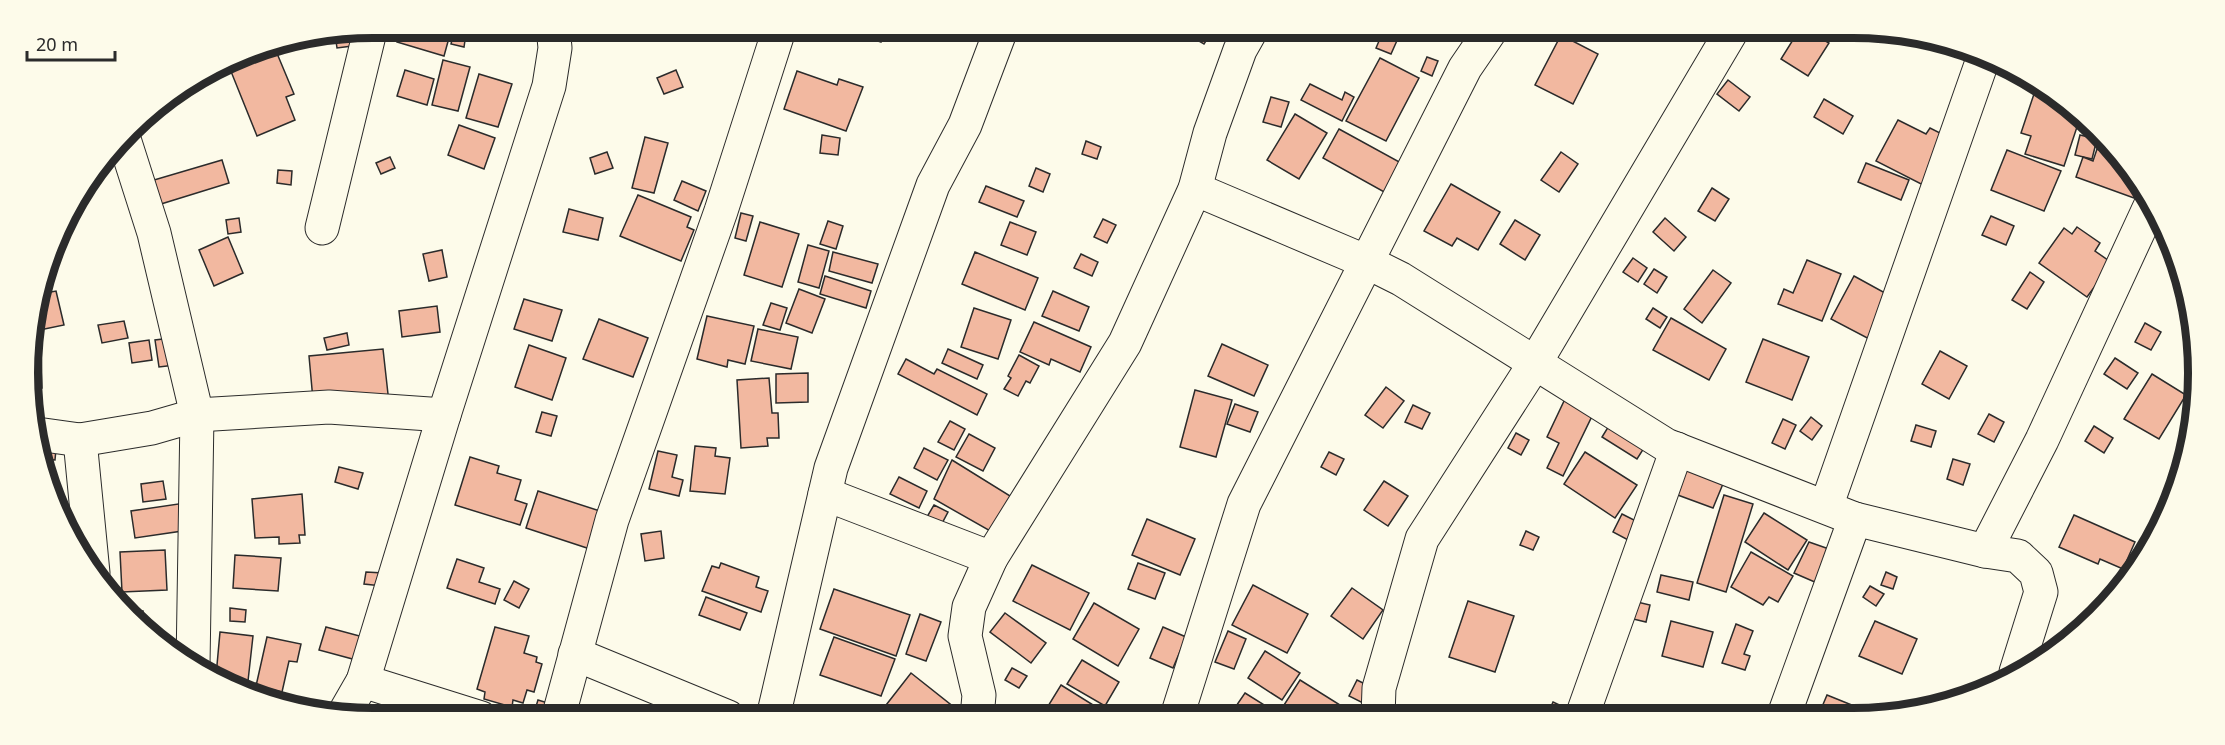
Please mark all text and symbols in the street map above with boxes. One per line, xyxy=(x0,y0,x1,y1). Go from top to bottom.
scale bar xyxy=(27,24,116,62)
text: 20 m xyxy=(36,32,78,56)

